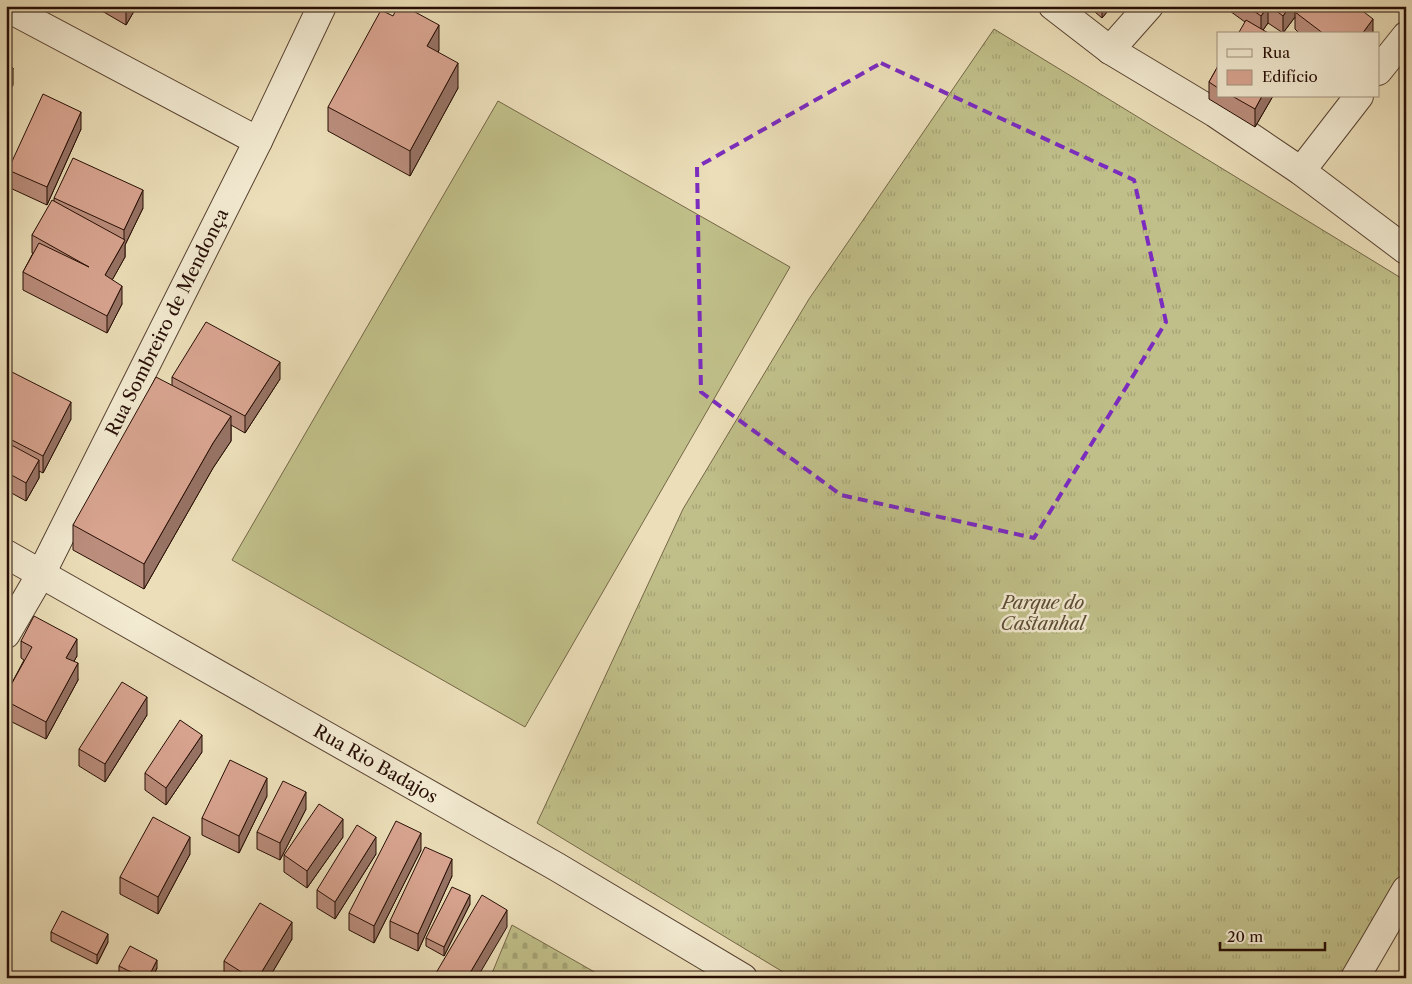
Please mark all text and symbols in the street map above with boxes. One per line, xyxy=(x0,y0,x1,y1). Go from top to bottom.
legend xyxy=(1217,32,1380,98)
text: Rua xyxy=(1262,43,1290,62)
text: Edifício xyxy=(1262,67,1318,86)
street label: Rua Sombreiro de Mendonça xyxy=(101,205,234,440)
park label: Parque do Castanhal xyxy=(1000,592,1088,635)
street label: Rua Rio Badajos xyxy=(309,720,442,808)
scale bar xyxy=(1220,919,1324,951)
text: 20 m xyxy=(1227,927,1263,946)

